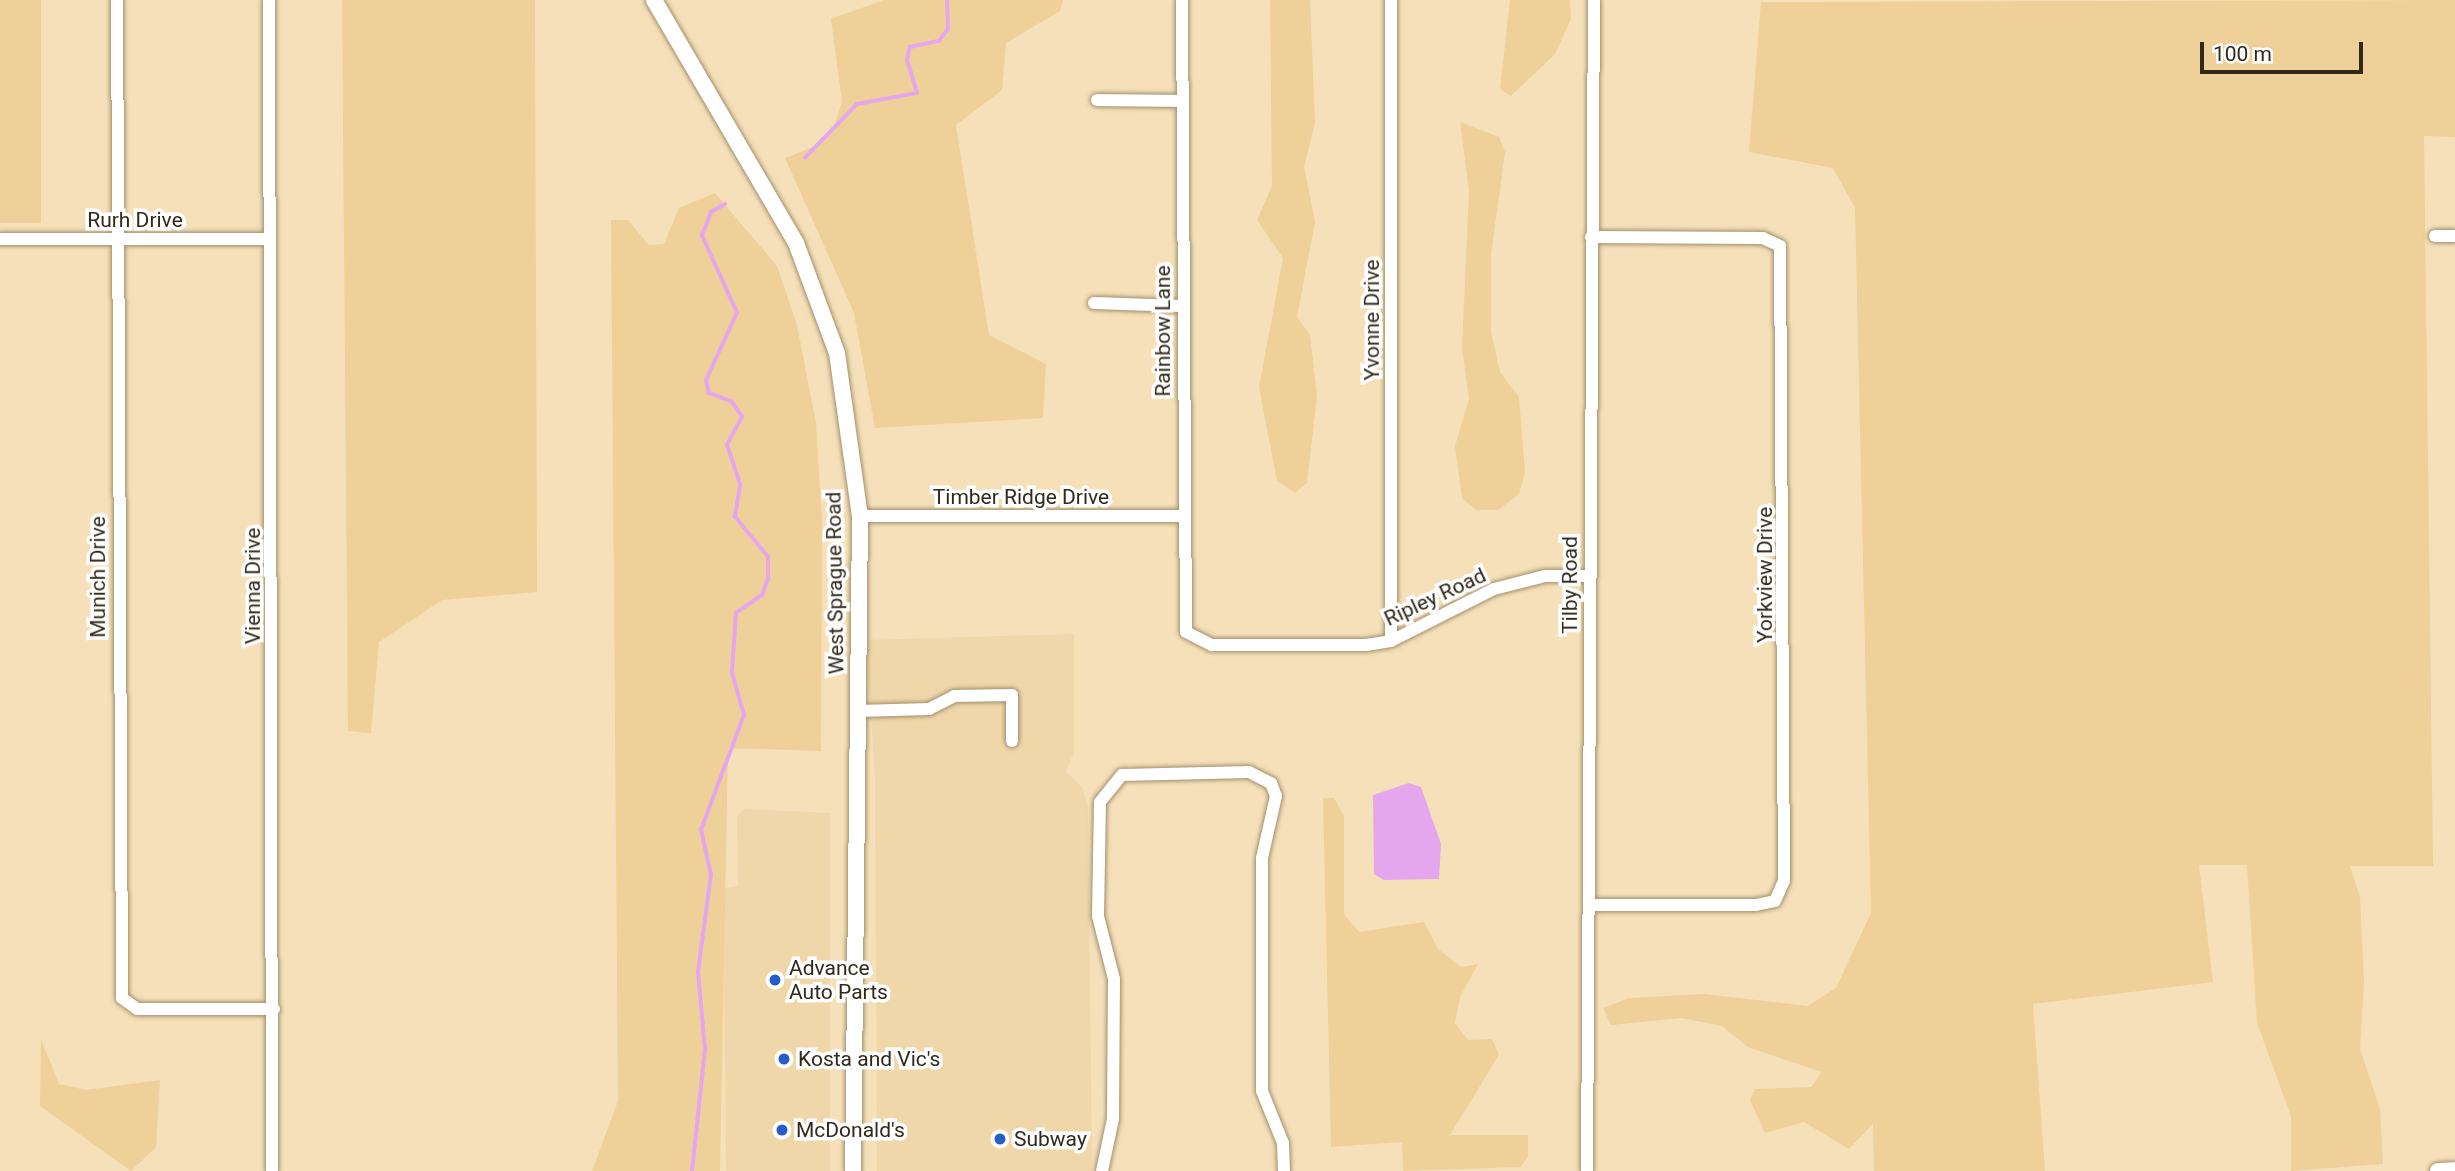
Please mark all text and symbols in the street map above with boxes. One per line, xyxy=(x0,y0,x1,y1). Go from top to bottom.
scale bar xyxy=(2203,28,2366,72)
text: 100 m xyxy=(2213,42,2272,66)
street label: Rurh Drive xyxy=(87,207,183,233)
street label: Yvonne Drive xyxy=(1359,259,1385,381)
street label: Rainbow Lane xyxy=(1150,265,1176,397)
street label: Timber Ridge Drive xyxy=(933,484,1109,510)
street label: West Sprague Road xyxy=(821,491,849,675)
street label: Yorkview Drive xyxy=(1752,507,1778,643)
street label: Munich Drive xyxy=(85,516,111,638)
street label: Vienna Drive xyxy=(240,528,266,644)
street label: Tilby Road xyxy=(1557,536,1583,634)
street label: Ripley Road xyxy=(1380,562,1490,632)
place label: Advance Auto Parts xyxy=(789,955,888,1005)
marker: Advance Auto Parts xyxy=(767,972,783,988)
place label: Kosta and Vic's xyxy=(798,1046,940,1072)
marker: Kosta and Vic's xyxy=(776,1051,792,1067)
place label: McDonald's xyxy=(796,1117,905,1143)
marker: McDonald's xyxy=(774,1122,790,1138)
place label: Subway xyxy=(1014,1126,1087,1152)
marker: Subway xyxy=(992,1131,1008,1147)

